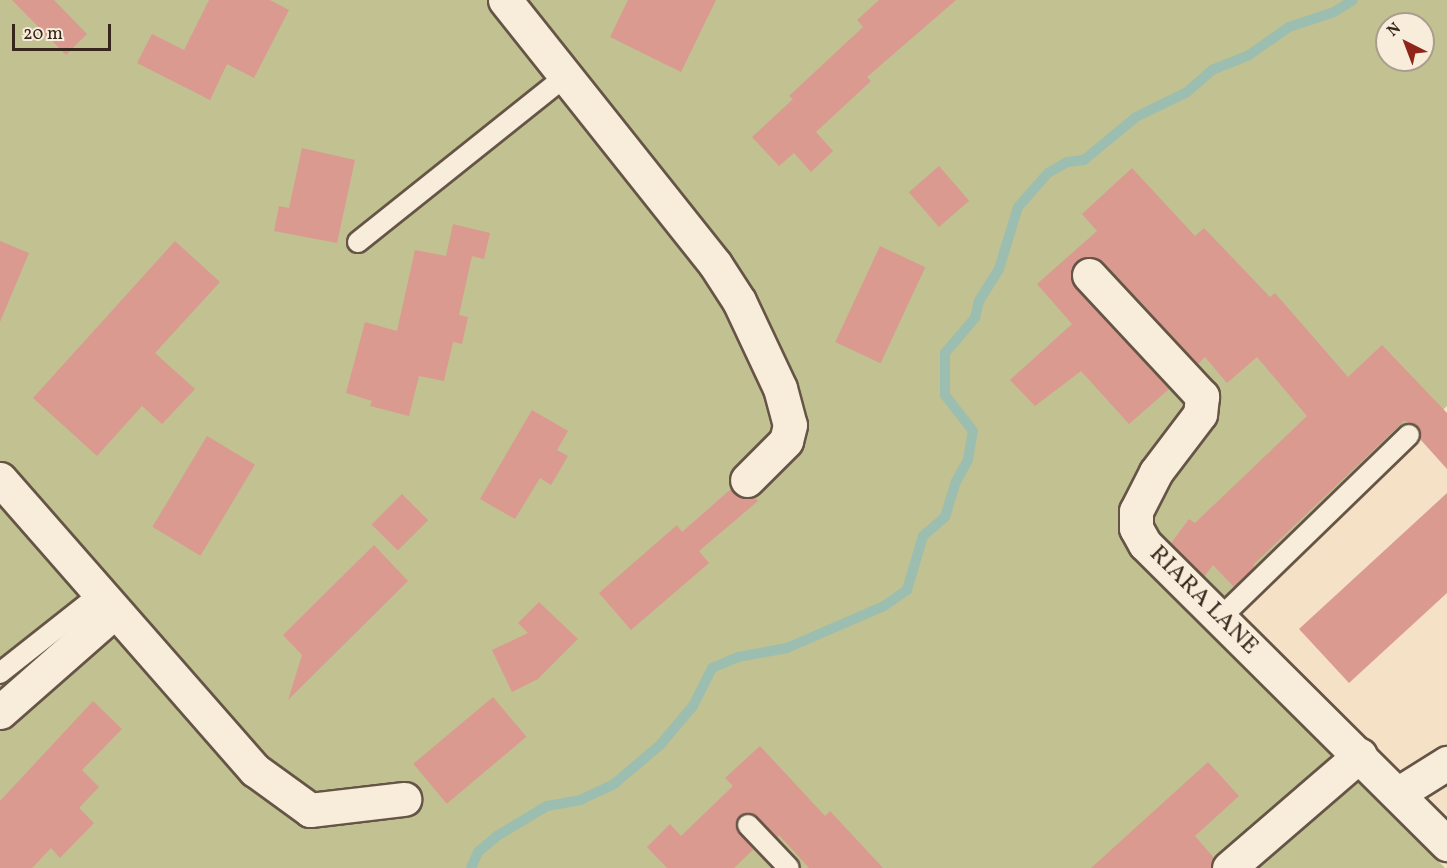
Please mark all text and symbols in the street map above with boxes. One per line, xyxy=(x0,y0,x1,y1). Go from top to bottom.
scale bar xyxy=(15,12,114,50)
north arrow xyxy=(1375,12,1435,72)
text: N xyxy=(1383,18,1406,42)
text: 20 m xyxy=(23,22,63,47)
street label: RIARA LANE xyxy=(1142,540,1264,662)

